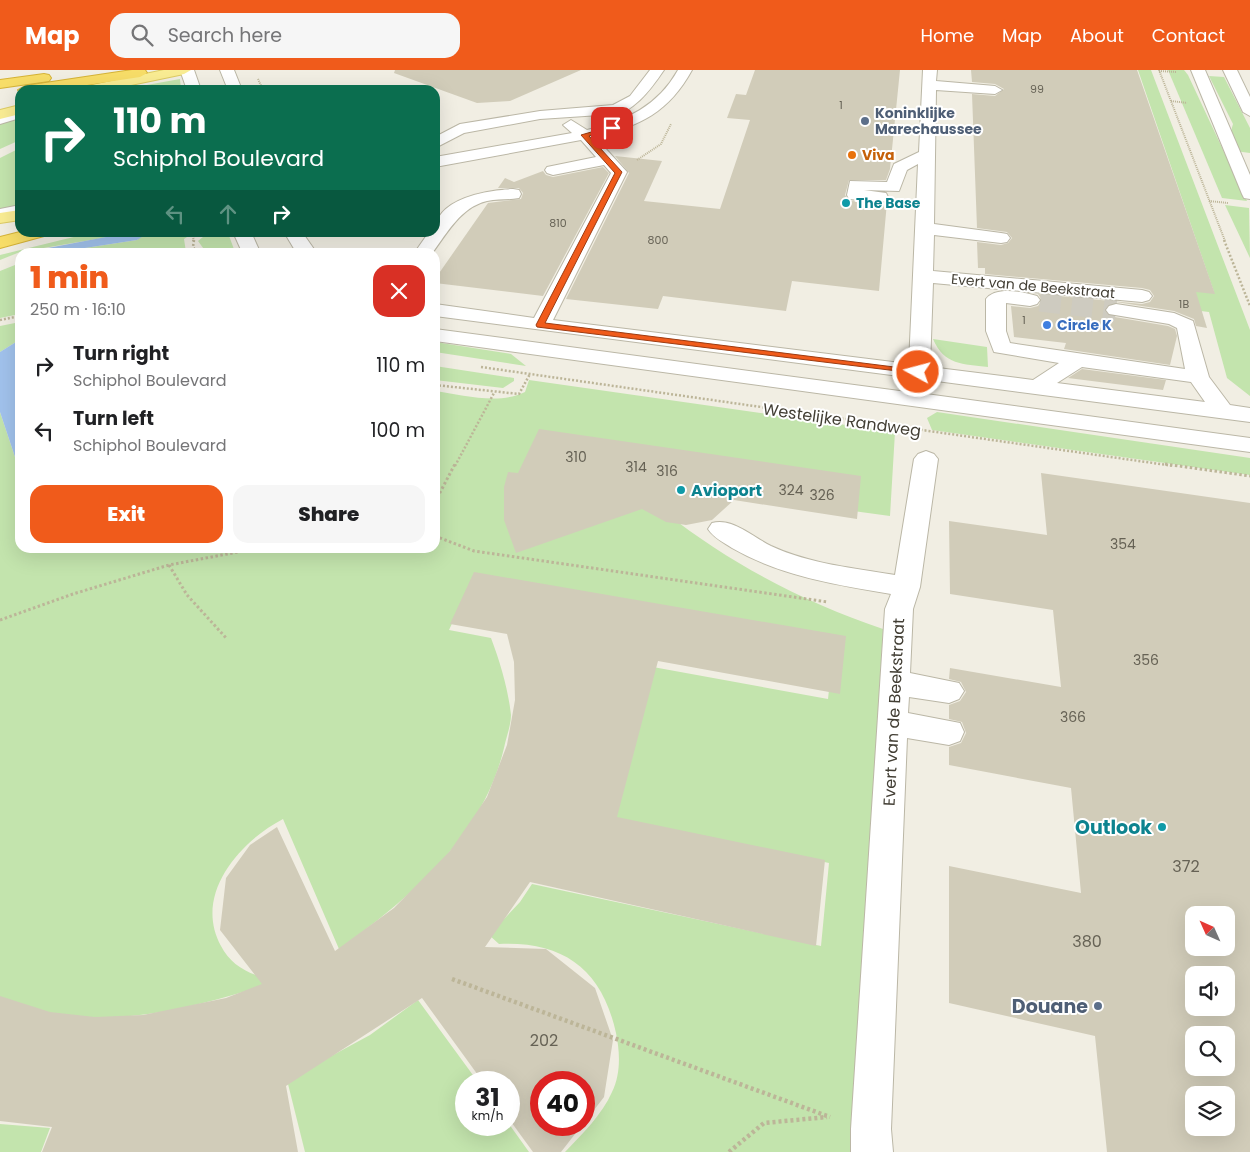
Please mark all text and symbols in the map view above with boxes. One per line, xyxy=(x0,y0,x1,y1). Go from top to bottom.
search box xyxy=(110,13,460,58)
text: Map xyxy=(25,19,80,52)
icon: search xyxy=(128,21,156,49)
text: Search here xyxy=(168,22,282,49)
text: Home xyxy=(920,23,974,48)
text: Map xyxy=(1002,23,1042,48)
text: About xyxy=(1070,23,1124,48)
text: Contact xyxy=(1152,23,1225,48)
house number: 99 xyxy=(1030,81,1044,97)
text: 110 m xyxy=(113,96,207,145)
house number: 1 xyxy=(839,97,843,113)
place label: Koninklijke Marechaussee xyxy=(875,103,982,139)
icon: right xyxy=(30,105,95,170)
pin xyxy=(591,107,633,149)
icon: arrive xyxy=(598,114,626,142)
marker: Koninklijke Marechaussee xyxy=(859,115,871,127)
text: Schiphol Boulevard xyxy=(113,143,324,174)
place label: Viva xyxy=(862,145,895,165)
marker: Viva xyxy=(846,149,858,161)
place label: The Base xyxy=(856,193,921,213)
marker: The Base xyxy=(840,197,852,209)
icon: left xyxy=(161,200,189,228)
icon: ahead xyxy=(214,200,242,228)
icon: right xyxy=(267,200,295,228)
house number: 810 xyxy=(549,215,567,231)
house number: 800 xyxy=(648,232,668,248)
text: 1 min xyxy=(30,256,109,299)
button: close xyxy=(373,265,425,317)
street label: Evert van de Beekstraat xyxy=(950,269,1116,303)
house number: 1B xyxy=(1179,296,1189,312)
text: 250 m · 16:10 xyxy=(30,298,126,321)
house number: 1 xyxy=(1022,312,1026,328)
place label: Circle K xyxy=(1057,315,1112,335)
marker: Circle K xyxy=(1041,319,1053,331)
text: Turn right xyxy=(73,340,169,367)
position arrow xyxy=(891,345,943,397)
icon: right xyxy=(30,352,58,380)
text: 110 m xyxy=(376,352,425,379)
text: Schiphol Boulevard xyxy=(73,369,227,392)
street label: Westelijke Randweg xyxy=(761,398,923,442)
text: Turn left xyxy=(73,405,154,432)
icon: left xyxy=(30,417,58,445)
text: 100 m xyxy=(370,417,425,444)
text: Schiphol Boulevard xyxy=(73,434,227,457)
house number: 310 xyxy=(565,447,587,467)
house number: 314 xyxy=(625,457,647,477)
house number: 316 xyxy=(656,461,678,481)
place label: Avioport xyxy=(691,479,762,502)
house number: 324 xyxy=(778,480,804,500)
marker: Avioport xyxy=(675,484,687,496)
button: Exit xyxy=(30,485,223,543)
button: Share xyxy=(233,485,425,543)
house number: 326 xyxy=(809,485,835,505)
house number: 354 xyxy=(1110,534,1136,554)
street label: Evert van de Beekstraat xyxy=(878,617,910,806)
house number: 356 xyxy=(1133,650,1159,670)
house number: 366 xyxy=(1060,707,1086,727)
place label: Outlook xyxy=(1075,814,1152,841)
marker: Outlook xyxy=(1156,821,1168,833)
house number: 372 xyxy=(1172,855,1200,878)
north arrow xyxy=(1185,906,1235,956)
map controls xyxy=(1185,906,1235,1136)
house number: 380 xyxy=(1072,930,1102,953)
button: sound xyxy=(1185,966,1235,1016)
place label: Douane xyxy=(1012,993,1088,1020)
marker: Douane xyxy=(1092,1000,1104,1012)
button: search xyxy=(1185,1026,1235,1076)
house number: 202 xyxy=(530,1029,558,1052)
speed limit sign: 40 xyxy=(530,1071,595,1136)
text: 31 xyxy=(475,1080,500,1115)
button: layers xyxy=(1185,1086,1235,1136)
text: km/h xyxy=(472,1107,503,1124)

